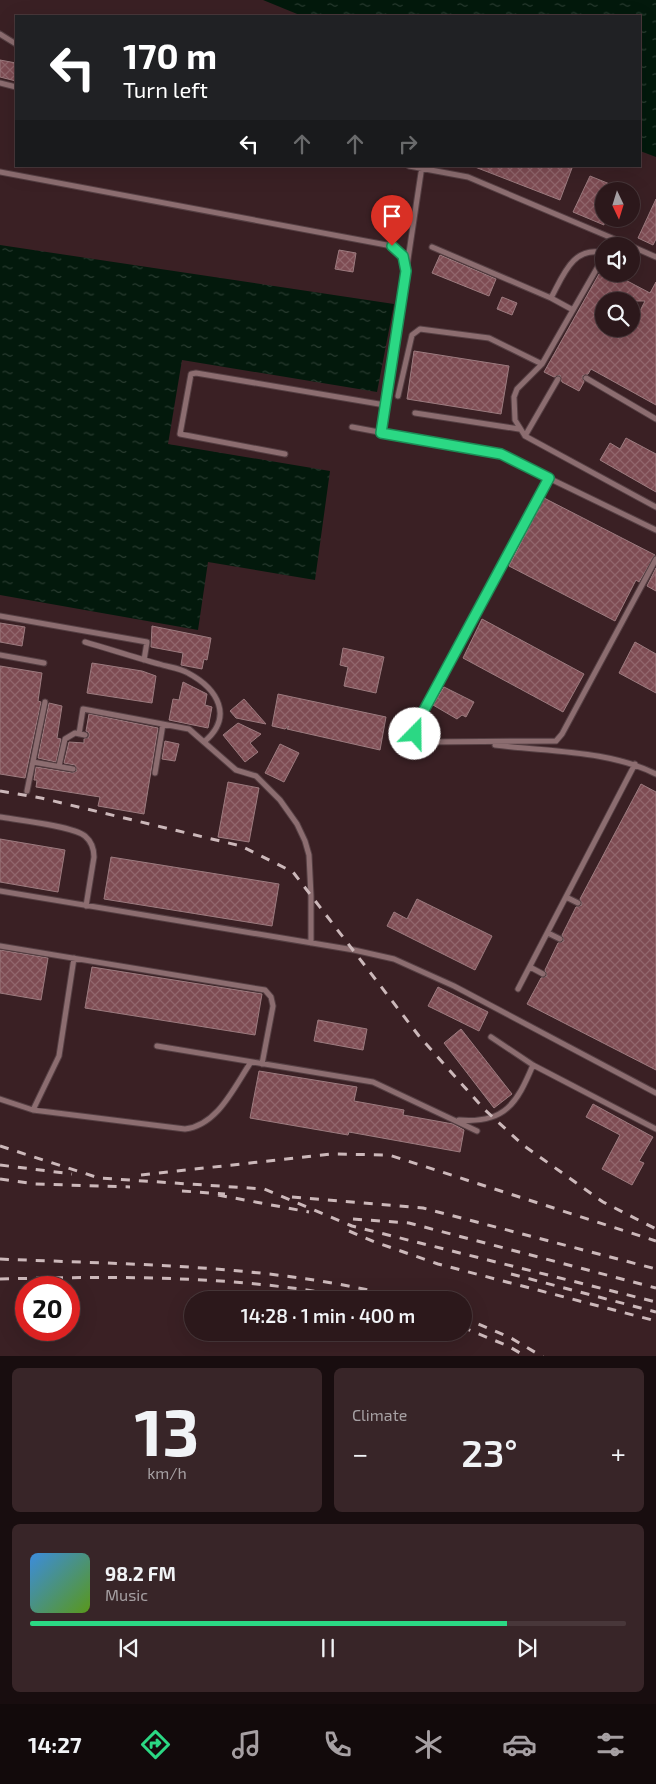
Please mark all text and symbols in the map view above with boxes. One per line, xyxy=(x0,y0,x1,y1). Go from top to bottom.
text: 170 m xyxy=(123,34,217,76)
icon: left xyxy=(40,35,105,100)
text: Turn left xyxy=(123,76,208,102)
icon: left xyxy=(235,130,263,158)
icon: ahead xyxy=(288,130,316,158)
icon: ahead xyxy=(341,130,369,158)
icon: right xyxy=(394,130,422,158)
north arrow xyxy=(595,182,640,228)
map controls xyxy=(595,182,640,337)
pin xyxy=(371,195,413,246)
icon: arrive xyxy=(378,202,406,230)
button: sound xyxy=(595,237,640,282)
button: search xyxy=(595,292,640,337)
position arrow xyxy=(388,707,440,759)
speed limit sign: 20 xyxy=(15,1276,80,1341)
text: 14:28 · 1 min · 400 m xyxy=(241,1304,415,1327)
text: 13 xyxy=(135,1391,199,1469)
text: Climate xyxy=(352,1405,407,1424)
text: 23° xyxy=(461,1429,518,1475)
text: − xyxy=(352,1436,368,1470)
text: + xyxy=(611,1436,626,1470)
text: km/h xyxy=(147,1463,187,1482)
text: 98.2 FM xyxy=(105,1562,176,1585)
text: Music xyxy=(105,1585,148,1604)
icon: previous xyxy=(115,1634,143,1662)
icon: pause xyxy=(314,1634,342,1662)
icon: next xyxy=(513,1634,541,1662)
icon: directions xyxy=(138,1727,173,1762)
icon: music xyxy=(229,1727,264,1762)
icon: phone xyxy=(320,1727,355,1762)
icon: climate xyxy=(411,1727,446,1762)
icon: car xyxy=(502,1727,537,1762)
icon: filters xyxy=(593,1727,628,1762)
text: 14:27 xyxy=(28,1731,82,1757)

